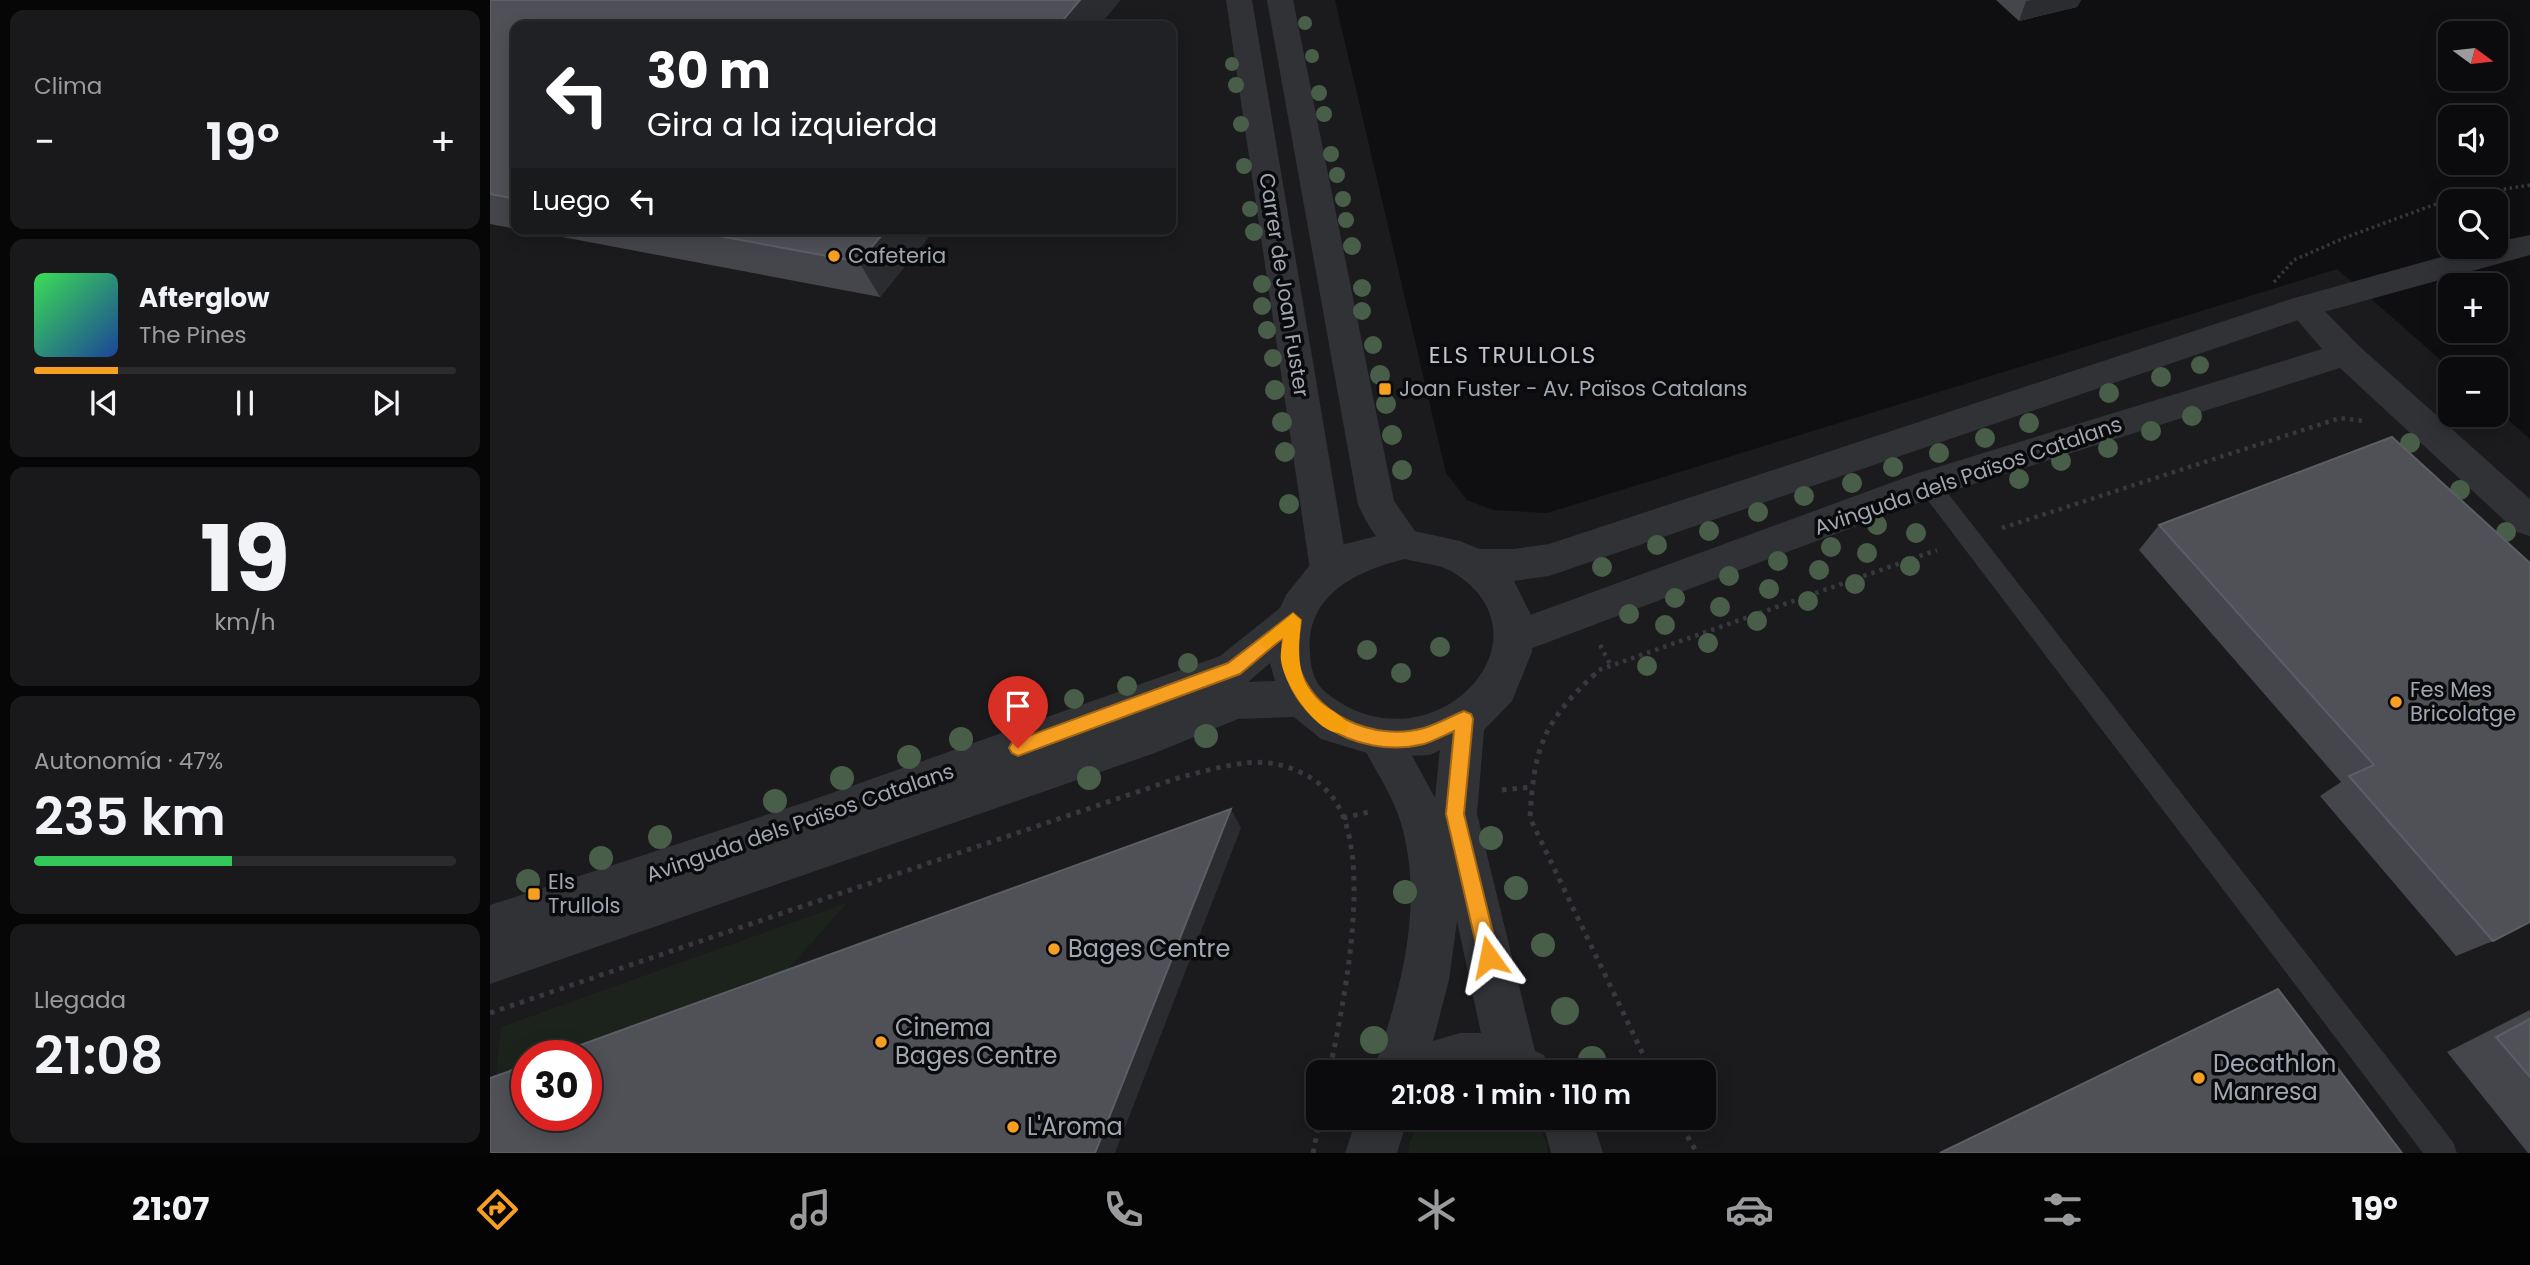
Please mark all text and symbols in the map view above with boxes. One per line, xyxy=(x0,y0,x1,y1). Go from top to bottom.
north arrow xyxy=(2438,21,2508,91)
map controls xyxy=(2438,21,2508,427)
text: 30 m xyxy=(647,37,771,105)
icon: left xyxy=(532,49,623,140)
text: Clima xyxy=(34,70,102,102)
text: Gira a la izquierda xyxy=(647,102,938,147)
text: 19° xyxy=(205,105,280,178)
button: sound xyxy=(2438,105,2508,175)
text: − xyxy=(34,115,55,168)
text: + xyxy=(430,115,456,168)
street label: Carrer de Joan Fuster xyxy=(1252,171,1317,399)
icon: left xyxy=(624,182,662,220)
text: Luego xyxy=(532,183,610,219)
button: search xyxy=(2438,189,2508,259)
place label: Cafeteria xyxy=(848,241,946,270)
marker: Cafeteria xyxy=(826,248,842,264)
button: + xyxy=(2438,273,2508,343)
text: Afterglow xyxy=(139,280,270,316)
text: The Pines xyxy=(139,319,247,351)
district label: ELS TRULLOLS xyxy=(1429,339,1597,371)
button: − xyxy=(2438,357,2508,427)
place label: Joan Fuster - Av. Països Catalans xyxy=(1399,374,1748,403)
marker: Joan Fuster - Av. Països Catalans xyxy=(1377,381,1393,397)
icon: previous xyxy=(85,384,123,422)
icon: pause xyxy=(226,384,264,422)
icon: next xyxy=(367,384,405,422)
street label: Avinguda dels Països Catalans xyxy=(1810,409,2126,542)
text: 19 xyxy=(200,495,290,623)
text: km/h xyxy=(214,606,276,638)
place label: Fes Mes Bricolatge xyxy=(2410,675,2516,728)
pin xyxy=(988,676,1048,748)
icon: arrive xyxy=(999,687,1037,725)
marker: Fes Mes Bricolatge xyxy=(2388,694,2404,710)
text: Autonomía · 47% xyxy=(34,745,223,777)
street label: Avinguda dels Països Catalans xyxy=(642,756,958,889)
text: 235 km xyxy=(34,780,226,853)
place label: Els Trullols xyxy=(548,867,621,920)
marker: Els Trullols xyxy=(526,886,542,902)
position arrow xyxy=(1452,920,1526,994)
place label: Bages Centre xyxy=(1068,932,1230,965)
marker: Bages Centre xyxy=(1046,941,1062,957)
text: Llegada xyxy=(34,984,126,1016)
place label: Cinema Bages Centre xyxy=(895,1011,1057,1072)
text: 21:08 xyxy=(34,1019,163,1092)
marker: Cinema Bages Centre xyxy=(873,1034,889,1050)
speed limit sign: 30 xyxy=(511,1040,602,1131)
place label: Decathlon Manresa xyxy=(2213,1047,2336,1108)
marker: Decathlon Manresa xyxy=(2191,1070,2207,1086)
text: 21:08 · 1 min · 110 m xyxy=(1391,1077,1631,1113)
place label: L'Aroma xyxy=(1027,1110,1123,1143)
marker: L'Aroma xyxy=(1005,1119,1021,1135)
icon: directions xyxy=(473,1185,522,1234)
icon: music xyxy=(786,1185,835,1234)
icon: phone xyxy=(1099,1185,1148,1234)
icon: climate xyxy=(1412,1185,1461,1234)
icon: car xyxy=(1725,1185,1774,1234)
icon: filters xyxy=(2038,1185,2087,1234)
text: 21:07 xyxy=(132,1186,209,1231)
text: 19° xyxy=(2351,1186,2398,1231)

